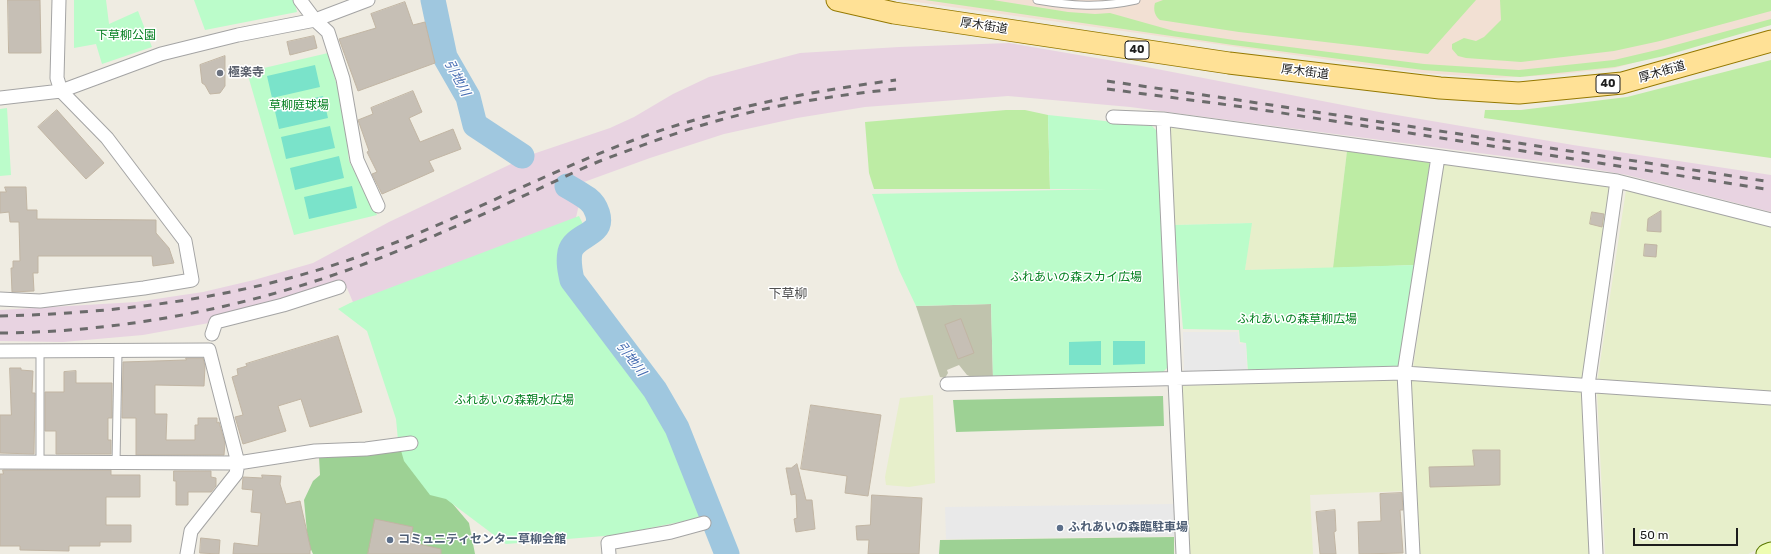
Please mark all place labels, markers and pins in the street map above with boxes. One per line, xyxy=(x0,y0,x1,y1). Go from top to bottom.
place label: 極楽寺 xyxy=(228,66,264,80)
marker: 極楽寺 xyxy=(215,68,225,78)
place label: ふれあいの森臨駐車場 xyxy=(1068,521,1188,535)
marker: ふれあいの森臨駐車場 xyxy=(1055,523,1065,533)
place label: コミュニティセンター草柳会館 xyxy=(398,533,566,547)
marker: コミュニティセンター草柳会館 xyxy=(385,535,395,545)

